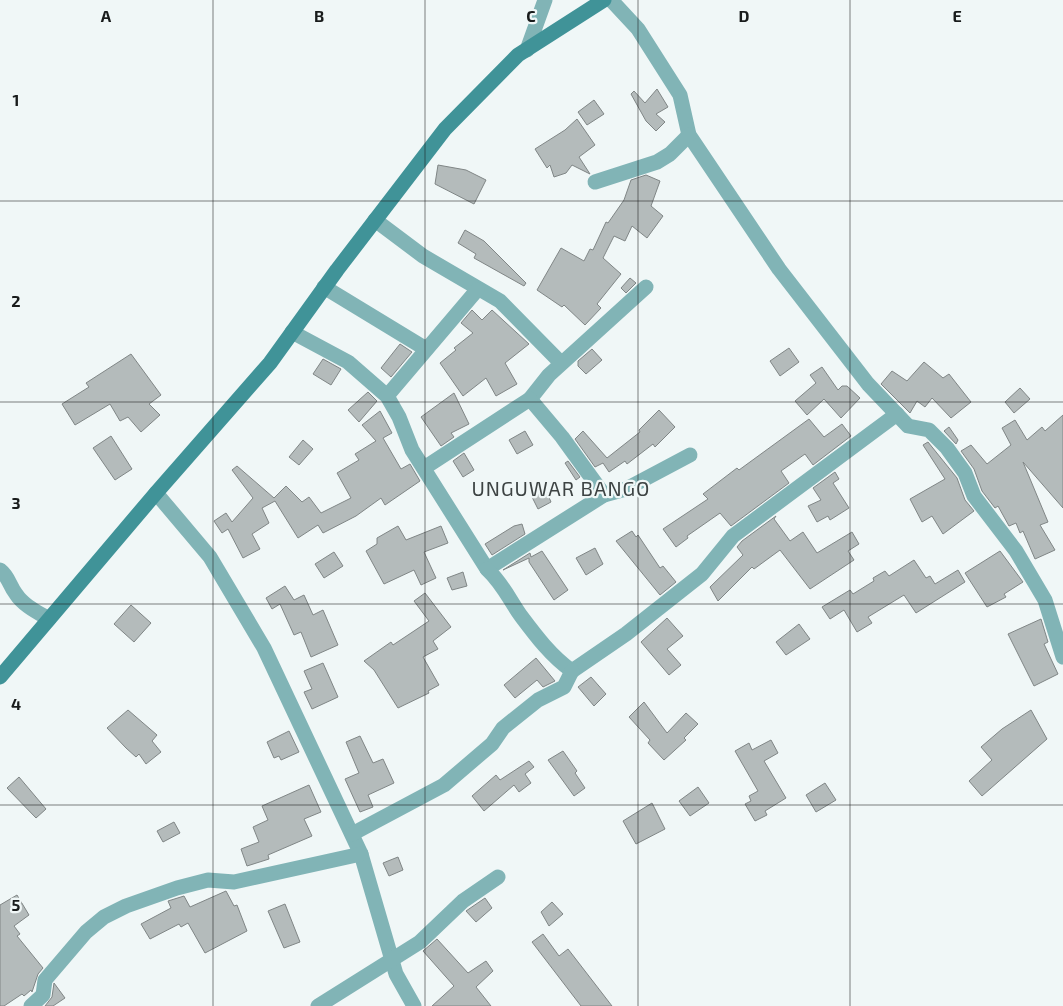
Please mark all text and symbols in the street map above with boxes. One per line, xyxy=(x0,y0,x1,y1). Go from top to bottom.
text: A xyxy=(101,6,112,25)
text: B xyxy=(314,6,324,25)
text: C xyxy=(526,6,536,25)
text: D xyxy=(739,6,750,25)
text: E xyxy=(952,6,962,25)
text: 1 xyxy=(13,90,19,109)
text: 2 xyxy=(11,291,21,310)
district label: UNGUWAR BANGO xyxy=(472,476,650,500)
text: 3 xyxy=(11,493,21,512)
text: 4 xyxy=(11,694,21,713)
text: 5 xyxy=(12,895,21,914)

